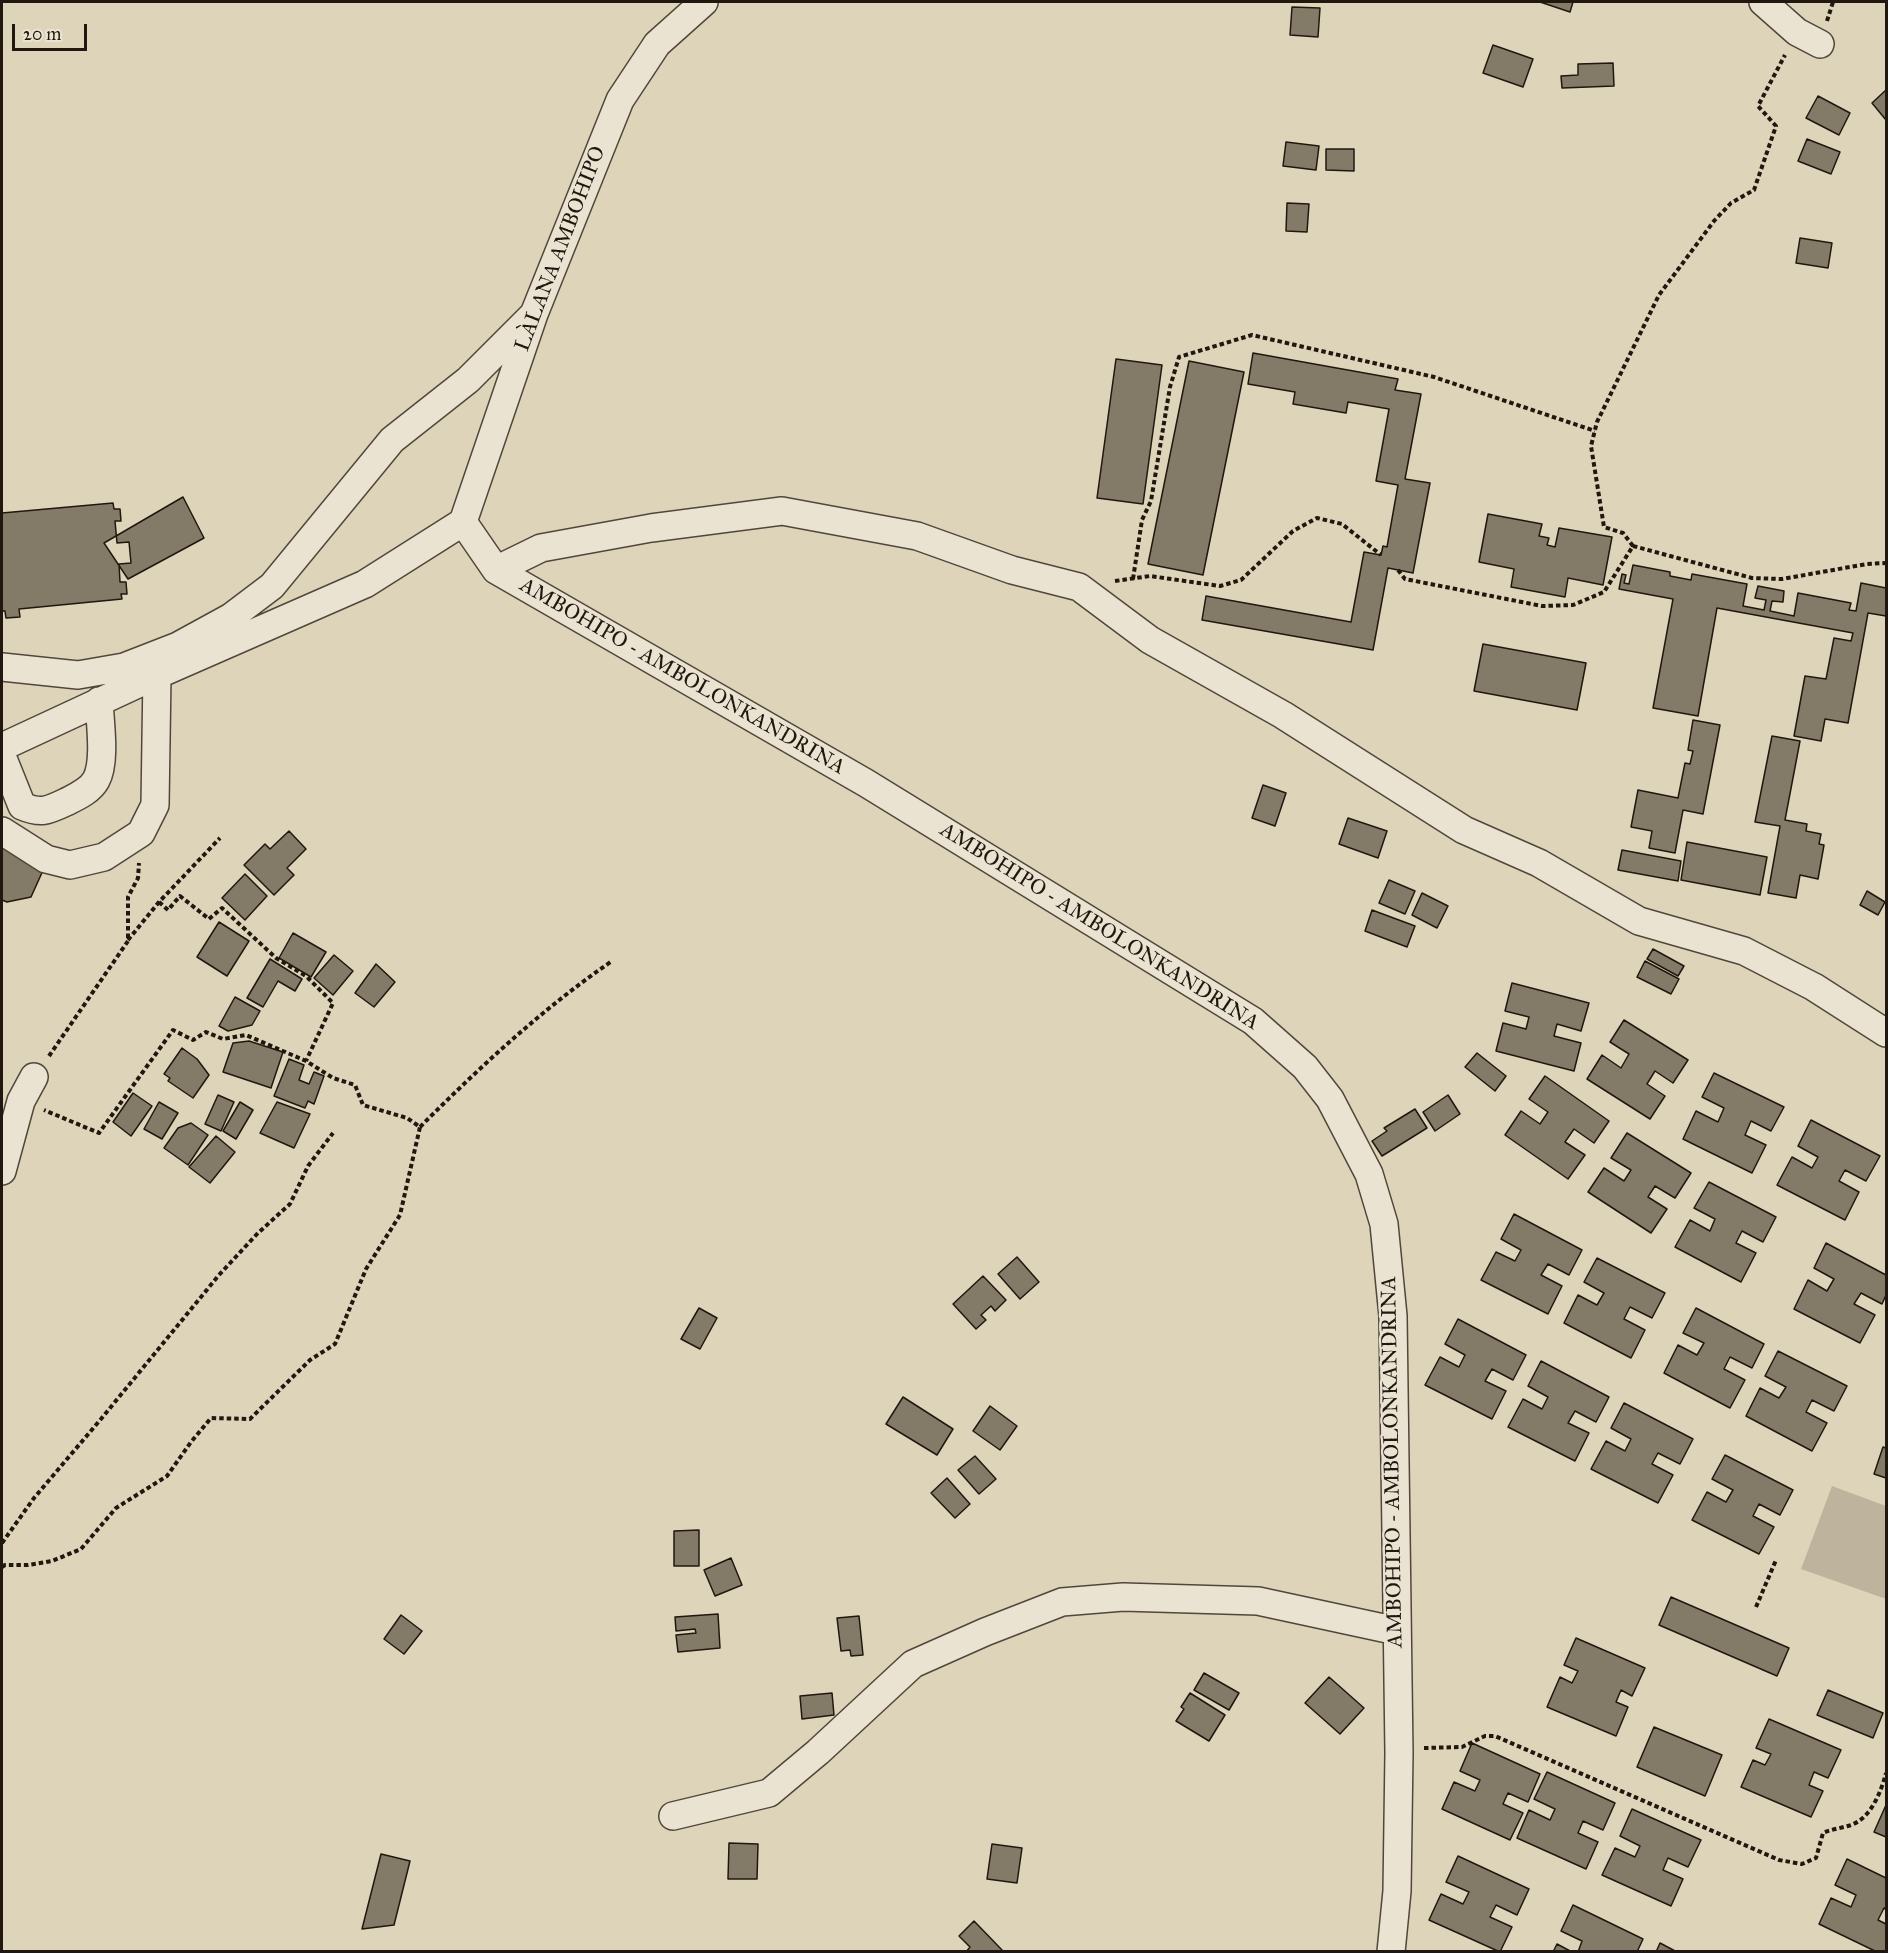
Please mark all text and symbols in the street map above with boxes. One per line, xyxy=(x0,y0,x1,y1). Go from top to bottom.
scale bar xyxy=(15,12,90,50)
text: 20 m xyxy=(23,23,61,45)
street label: LÀLANA AMBOHIPO xyxy=(510,143,612,355)
street label: AMBOHIPO - AMBOLONKANDRINA xyxy=(515,573,849,781)
street label: AMBOHIPO - AMBOLONKANDRINA xyxy=(935,818,1263,1036)
street label: AMBOHIPO - AMBOLONKANDRINA xyxy=(1377,1276,1409,1648)

